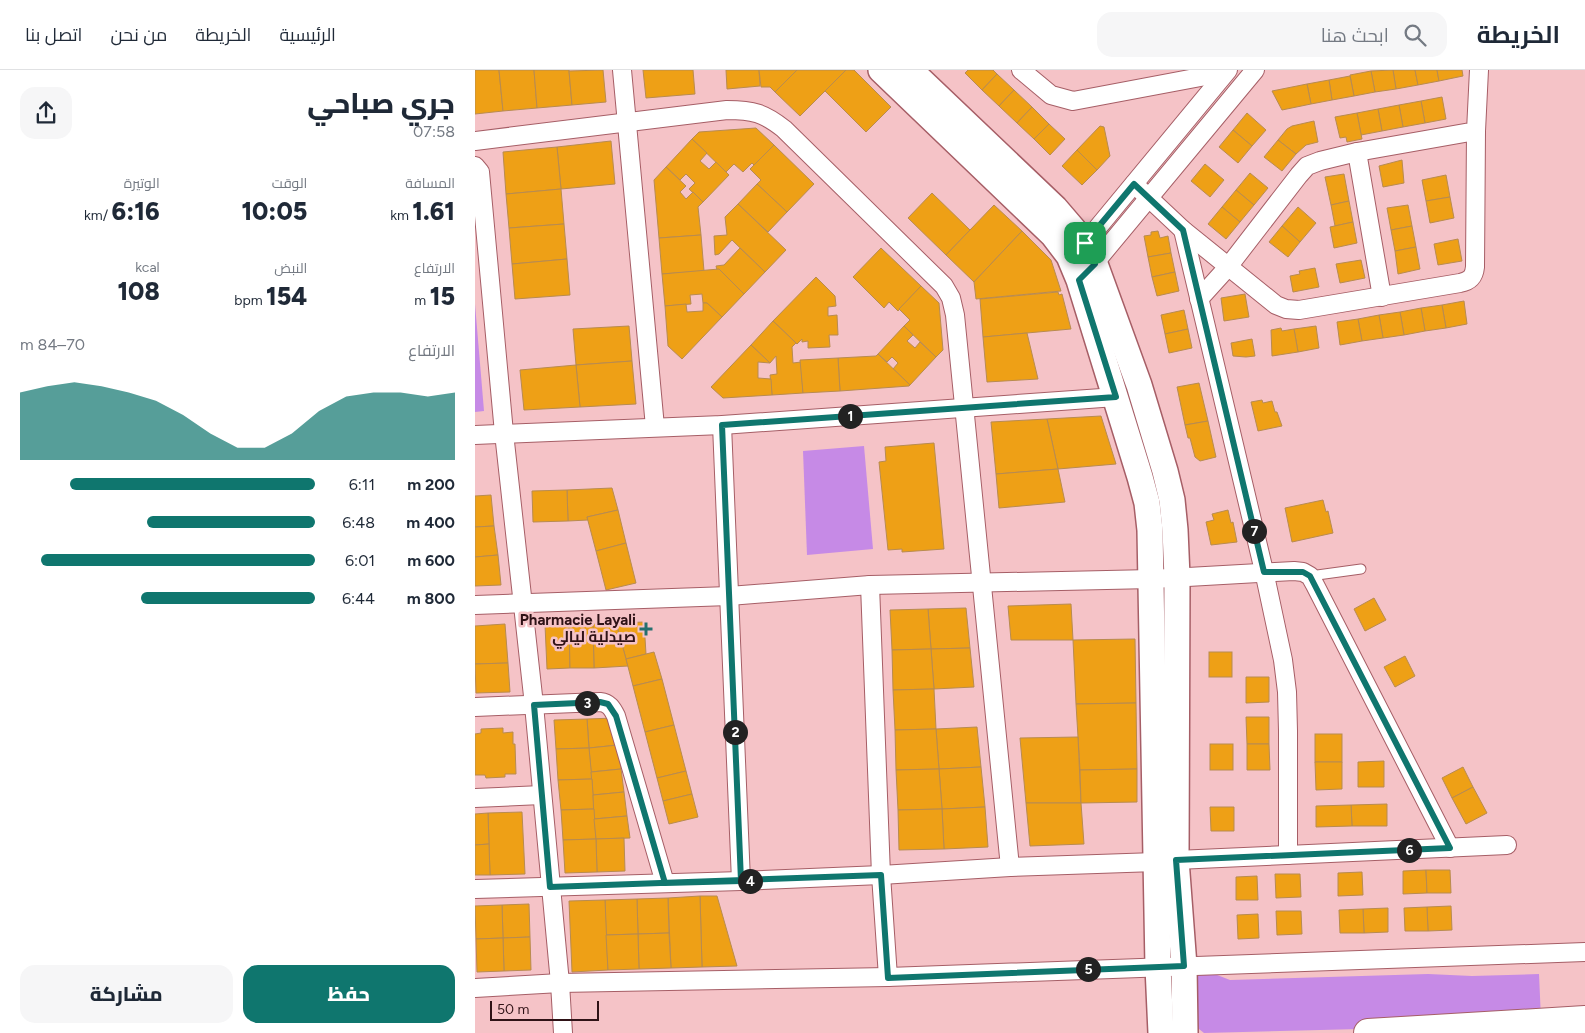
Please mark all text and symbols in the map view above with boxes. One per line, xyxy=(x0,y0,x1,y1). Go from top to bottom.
search box xyxy=(1097,12,1447,57)
text: الخريطة xyxy=(1477,20,1560,49)
icon: search xyxy=(1401,21,1429,49)
text: اتصل بنا xyxy=(25,24,82,46)
text: من نحن xyxy=(110,24,167,46)
text: الخريطة xyxy=(195,24,251,46)
text: الرئيسية xyxy=(279,24,336,46)
text: ابحث هنا xyxy=(1321,24,1389,47)
text: جري صباحي xyxy=(307,86,455,120)
button: share xyxy=(20,87,72,139)
text: 07:58 xyxy=(413,122,455,141)
text: الوتيرة xyxy=(124,175,160,192)
text: الوقت xyxy=(272,175,307,192)
text: المسافة xyxy=(405,175,455,192)
text: 6:16 xyxy=(112,196,160,226)
text: 10:05 xyxy=(241,196,307,226)
text: 1.61 xyxy=(412,196,455,226)
text: /km xyxy=(84,207,112,224)
text: km xyxy=(390,207,412,224)
pin xyxy=(1064,222,1106,264)
icon: arrive xyxy=(1071,229,1099,257)
text: kcal xyxy=(135,259,160,276)
text: النبض xyxy=(274,260,307,277)
text: الارتفاع xyxy=(414,260,455,277)
text: 108 xyxy=(117,276,160,306)
text: 154 xyxy=(266,281,307,311)
text: 15 xyxy=(430,281,455,311)
text: bpm xyxy=(234,292,266,309)
text: m xyxy=(414,292,430,309)
text: 70–84 m xyxy=(20,335,85,354)
text: الارتفاع xyxy=(408,341,455,360)
pin: 1 xyxy=(837,404,863,428)
text: 1 xyxy=(848,408,853,425)
text: 6:11 xyxy=(349,475,375,494)
text: 200 m xyxy=(407,475,455,494)
text: 6:48 xyxy=(342,513,375,532)
text: 400 m xyxy=(406,513,455,532)
pin: 7 xyxy=(1241,518,1267,544)
text: 7 xyxy=(1251,523,1258,540)
text: 6:01 xyxy=(345,551,375,570)
text: 600 m xyxy=(407,551,455,570)
text: 6:44 xyxy=(342,589,375,608)
text: 800 m xyxy=(407,589,455,608)
place label: Pharmacie Layali صيدلية ليالي xyxy=(520,611,636,649)
marker: Pharmacie Layali صيدلية ليالي xyxy=(640,623,652,635)
pin: 3 xyxy=(575,690,599,716)
text: 3 xyxy=(584,695,591,712)
pin: 2 xyxy=(723,720,747,744)
text: 2 xyxy=(731,724,740,741)
pin: 6 xyxy=(1397,838,1421,862)
text: 6 xyxy=(1405,842,1414,859)
pin: 4 xyxy=(737,868,763,894)
text: 4 xyxy=(746,873,755,890)
pin: 5 xyxy=(1075,956,1101,982)
text: 5 xyxy=(1084,961,1093,978)
button: مشاركة xyxy=(20,965,233,1023)
button: حفظ xyxy=(243,965,455,1023)
scale bar xyxy=(490,998,599,1021)
text: 50 m xyxy=(497,1001,529,1018)

